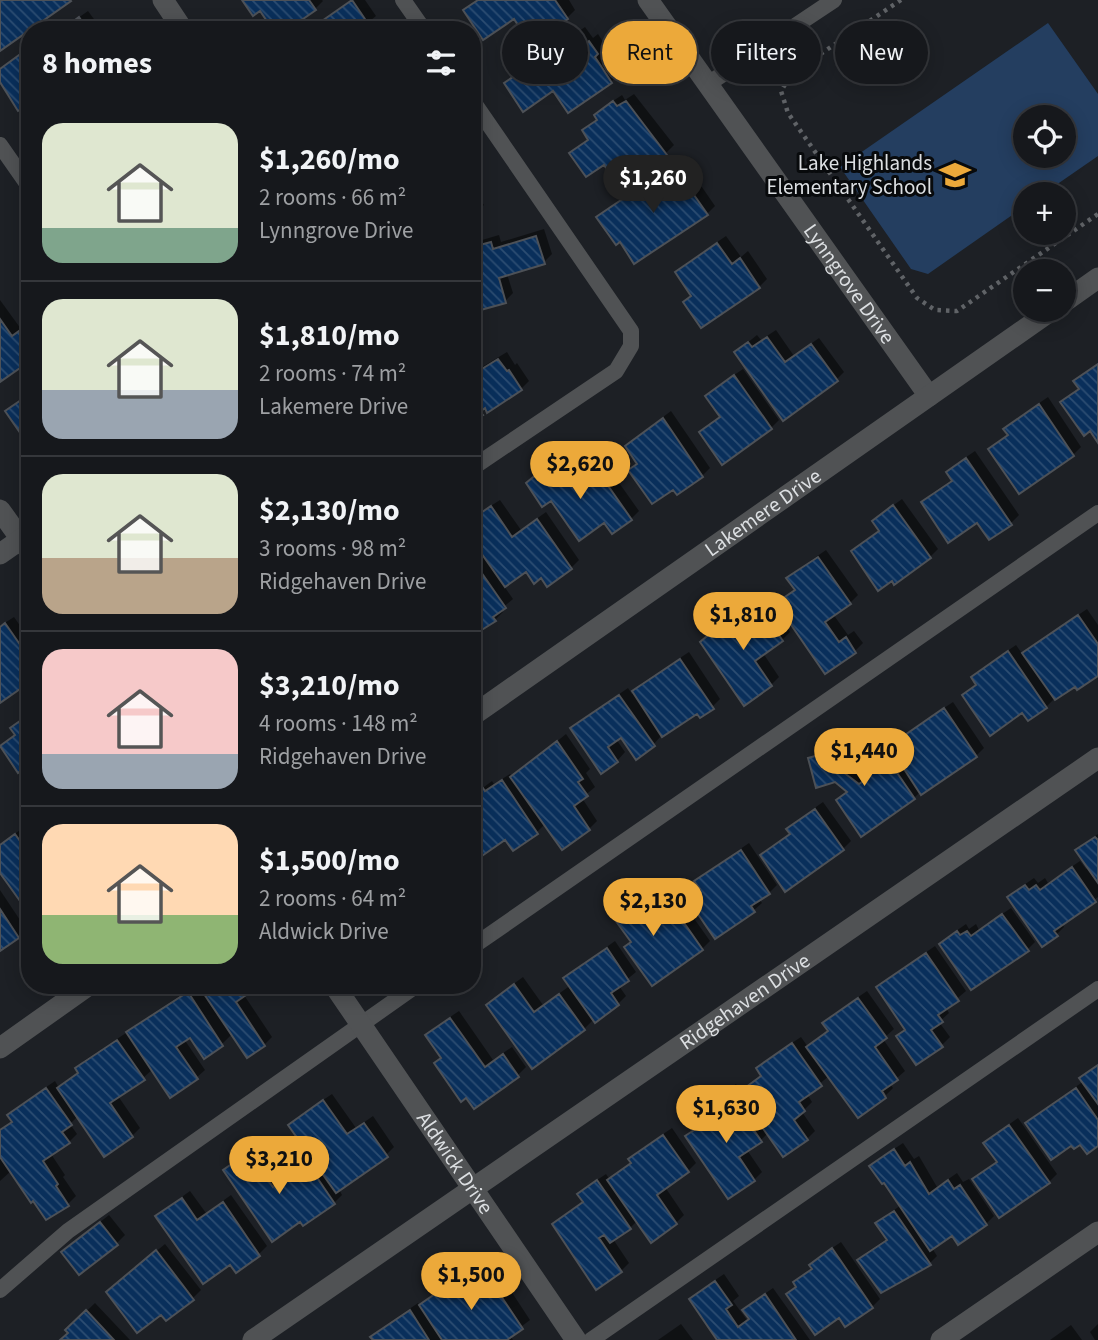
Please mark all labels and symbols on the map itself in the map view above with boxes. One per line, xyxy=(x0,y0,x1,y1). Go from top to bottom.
place label: Lake Highlands Elementary School xyxy=(766,148,932,202)
pin: $1,260 xyxy=(596,156,710,215)
school or university icon: Lake Highlands Elementary School xyxy=(938,158,972,192)
street label: Lynngrove Drive xyxy=(796,218,902,350)
pin: $2,620 xyxy=(523,442,637,501)
street label: Lakemere Drive xyxy=(698,461,827,564)
pin: $1,810 xyxy=(686,592,800,652)
pin: $1,440 xyxy=(807,728,921,788)
pin: $2,130 xyxy=(596,878,710,938)
street label: Ridgehaven Drive xyxy=(673,946,816,1057)
pin: $1,630 xyxy=(669,1086,783,1145)
street label: Aldwick Drive xyxy=(409,1105,501,1220)
pin: $3,210 xyxy=(222,1136,336,1196)
pin: $1,500 xyxy=(414,1252,528,1312)

